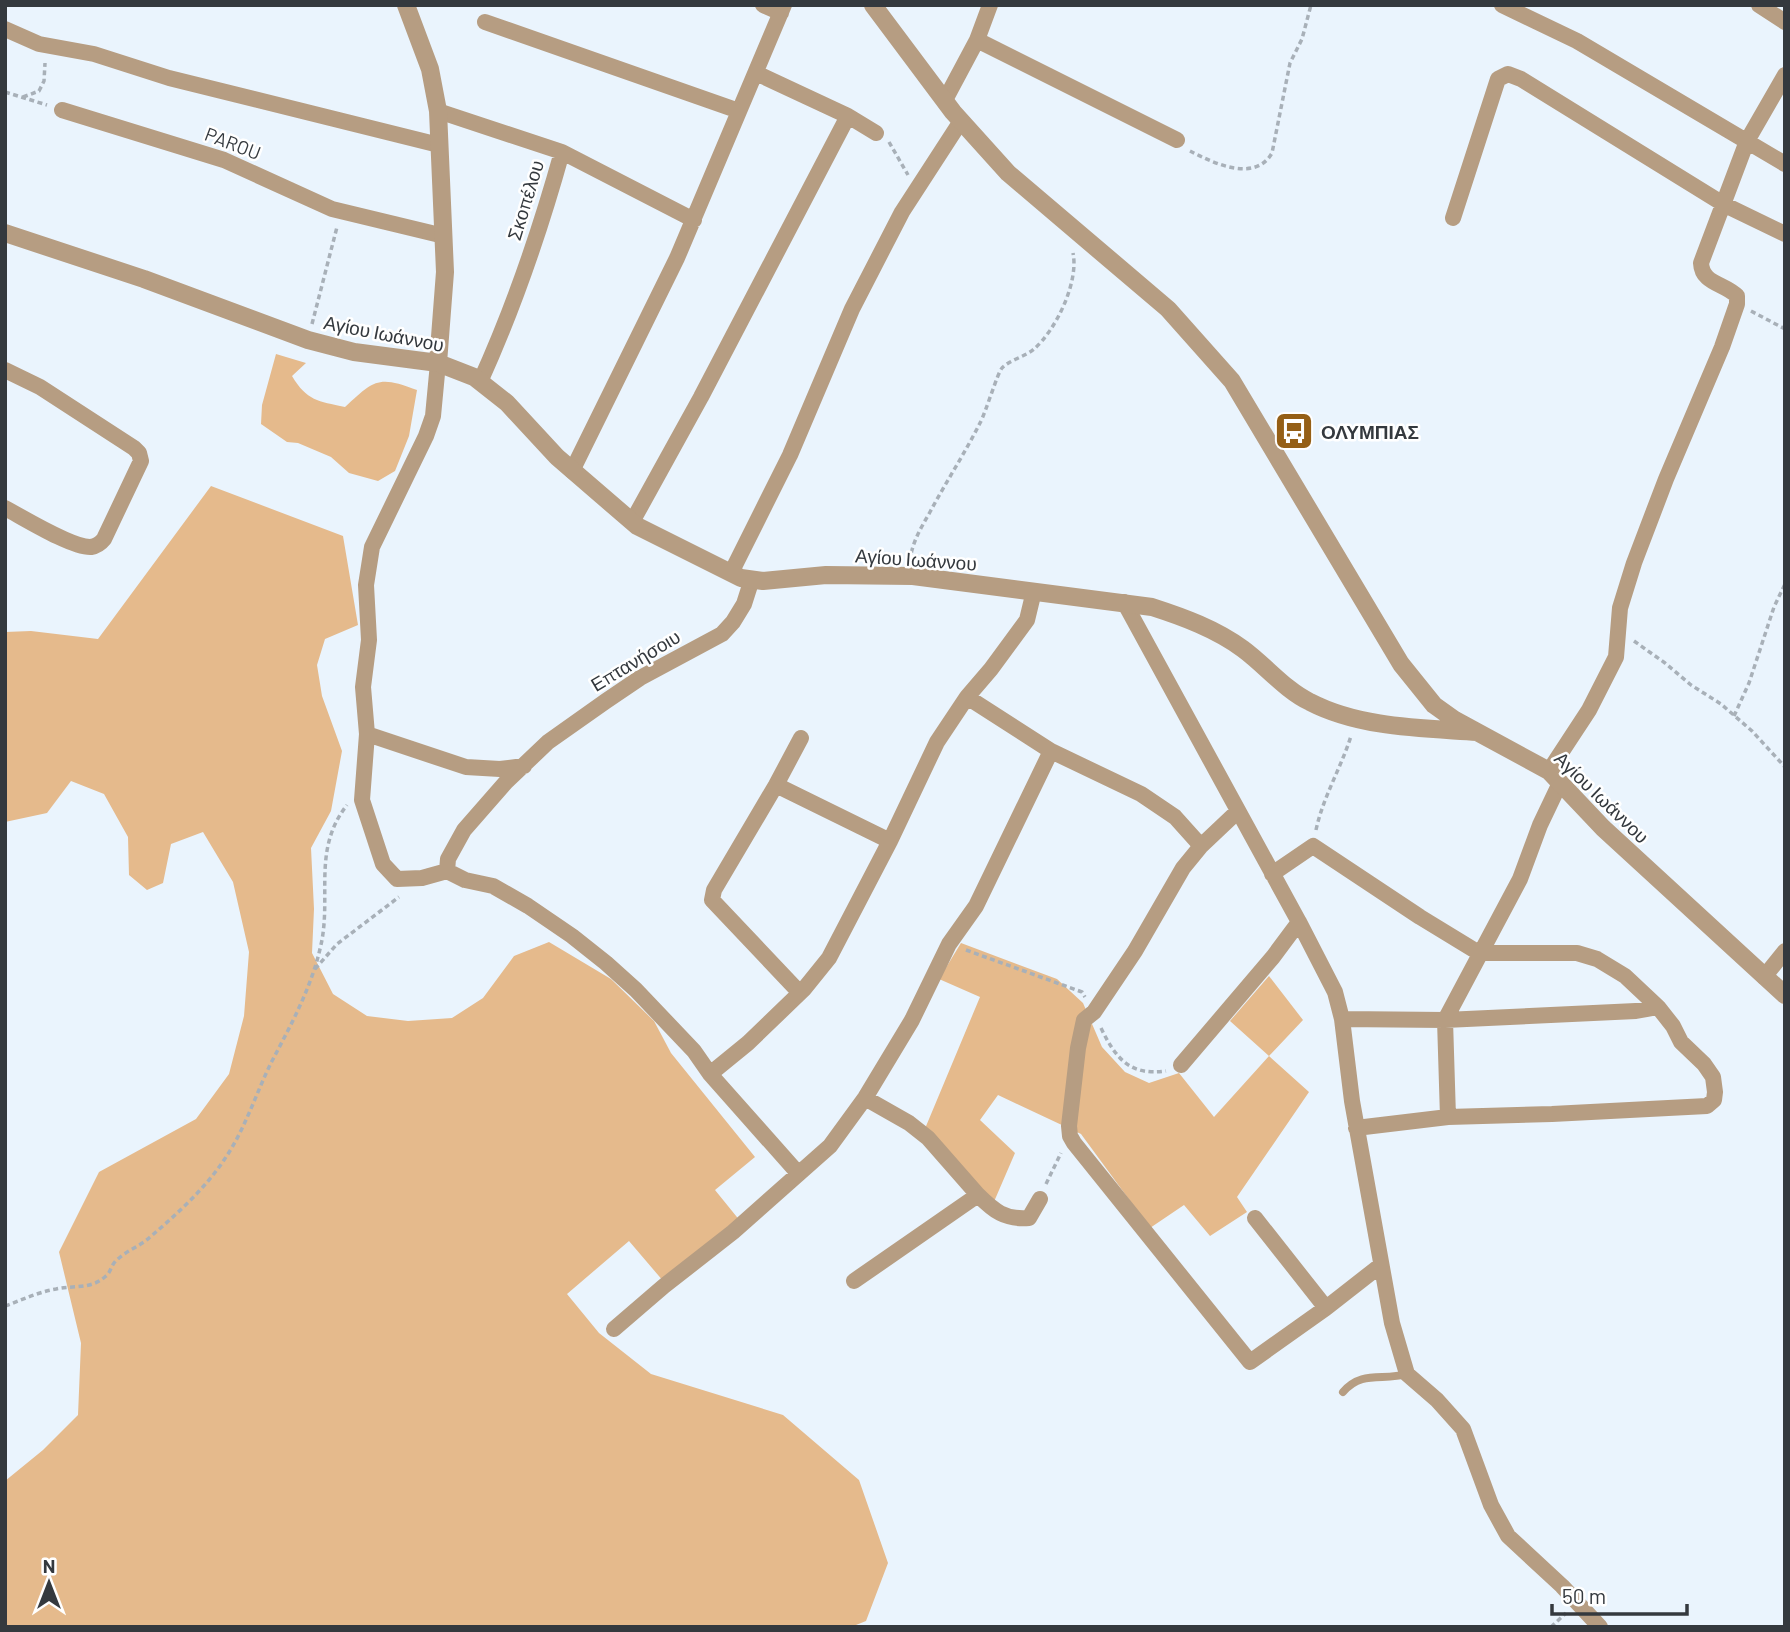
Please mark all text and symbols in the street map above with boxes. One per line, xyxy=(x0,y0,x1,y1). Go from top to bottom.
street label: PAROU xyxy=(202,122,264,164)
street label: Σκοπέλου xyxy=(502,157,548,243)
street label: Αγίου Ιωάννου xyxy=(322,310,446,356)
bus stop icon: ΟΛΥΜΠΙΑΣ xyxy=(1273,410,1315,452)
place label: ΟΛΥΜΠΙΑΣ xyxy=(1321,420,1419,443)
street label: Αγίου Ιωάννου xyxy=(854,543,978,575)
street label: Επτανήσοιυ xyxy=(586,624,684,696)
street label: Αγίου Ιωάννου xyxy=(1550,746,1654,848)
north arrow xyxy=(14,1548,84,1618)
text: N xyxy=(43,1554,55,1577)
scale bar xyxy=(1552,1572,1687,1616)
text: 50 m xyxy=(1562,1583,1606,1608)

